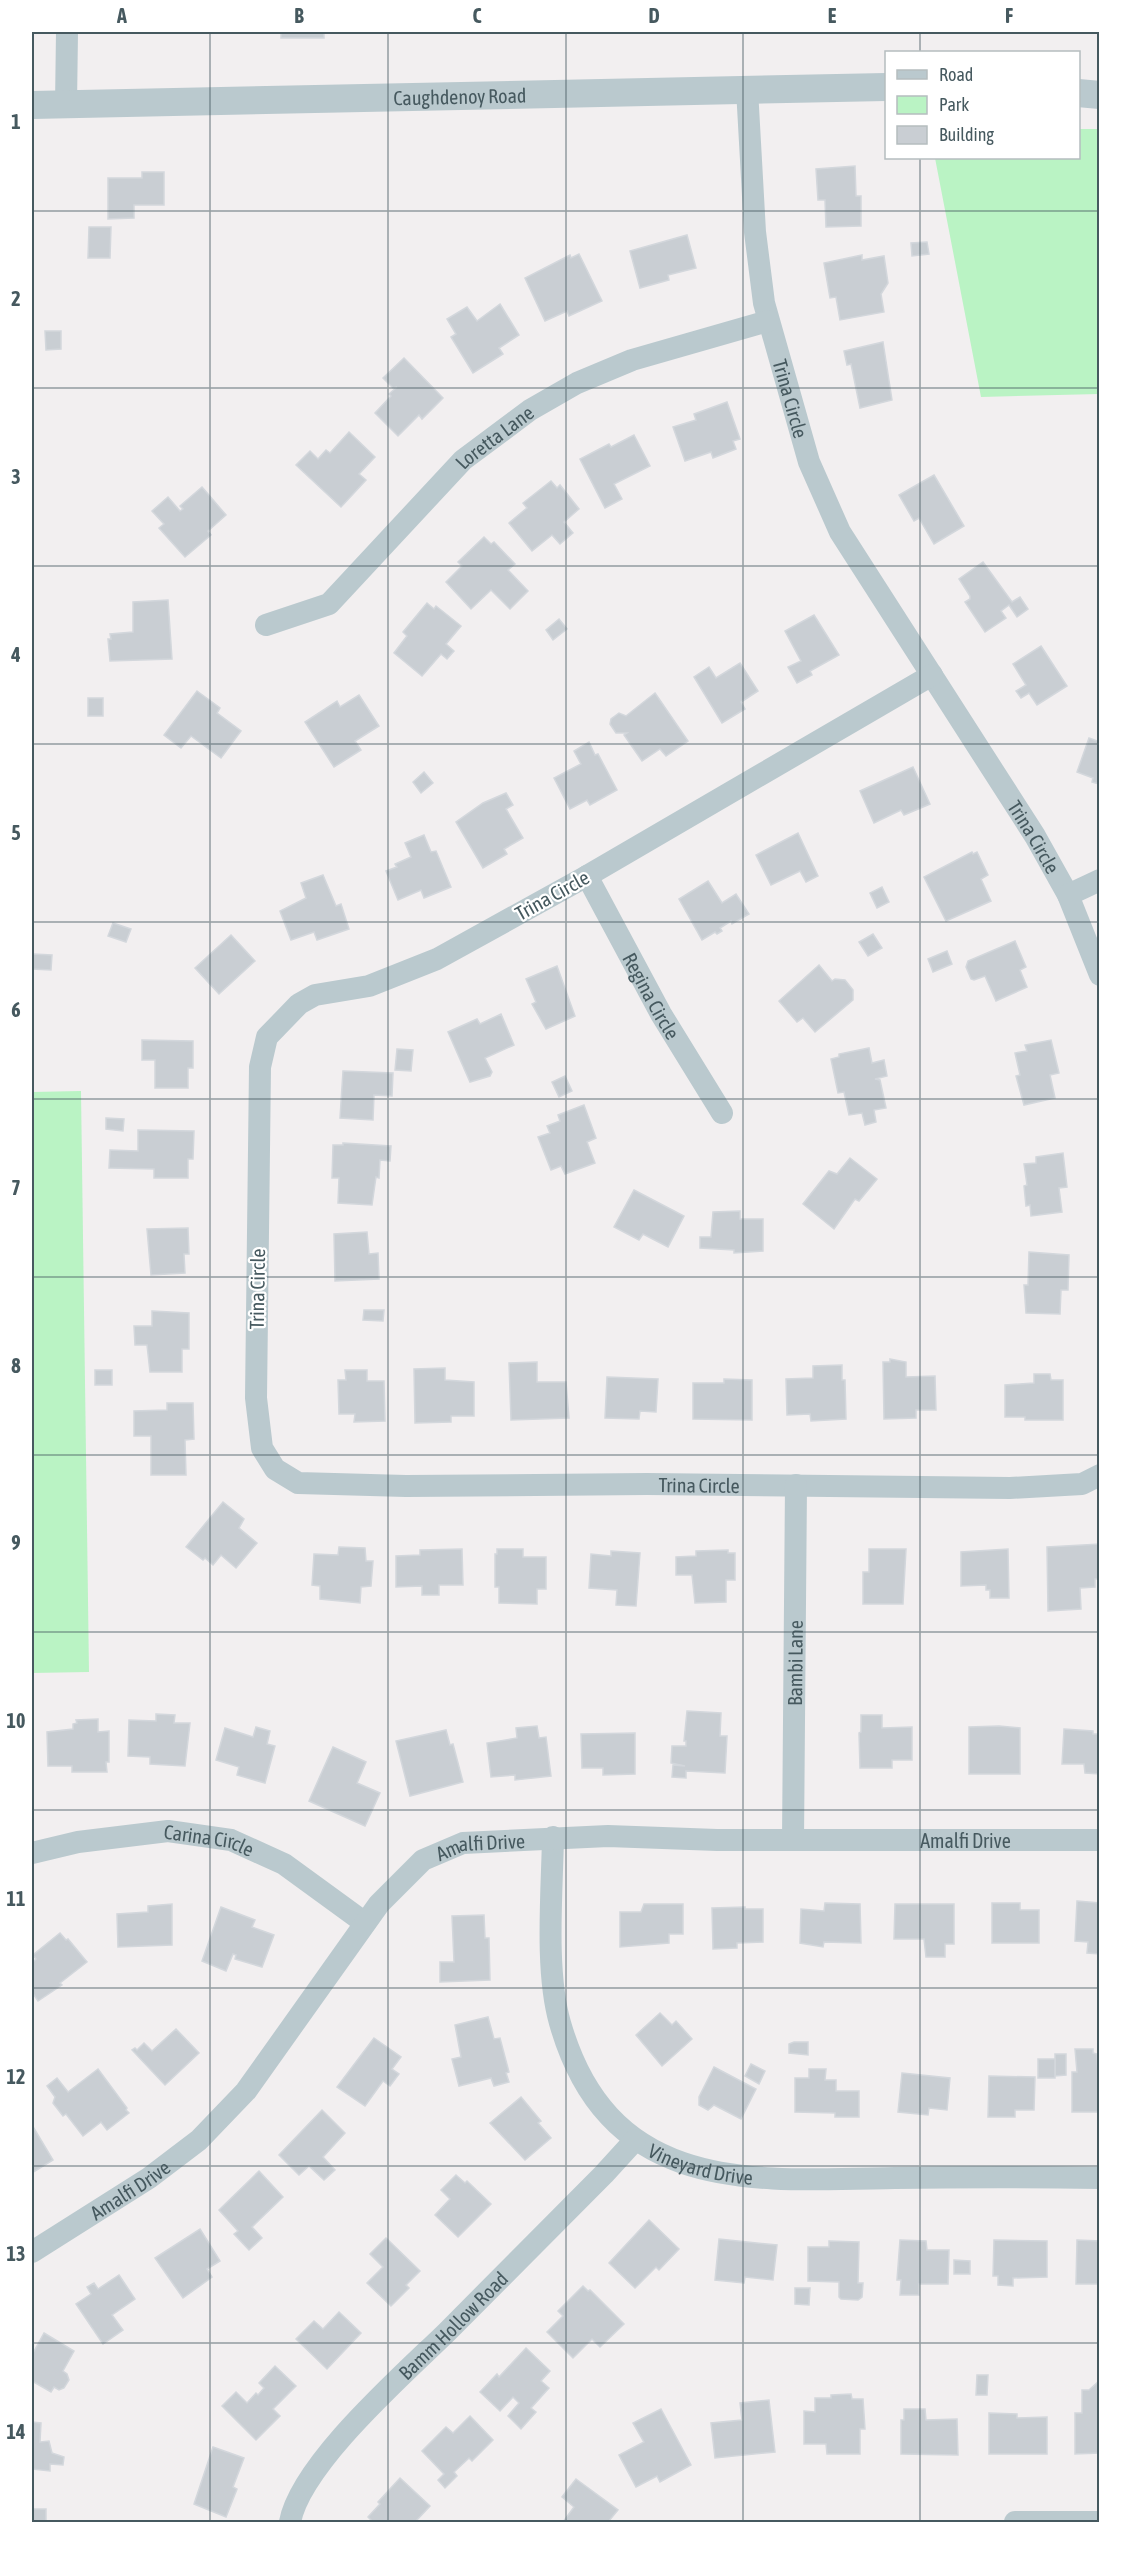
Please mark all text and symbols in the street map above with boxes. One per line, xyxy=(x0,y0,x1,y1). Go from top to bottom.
text: A xyxy=(116,4,127,27)
text: B xyxy=(294,4,304,27)
text: C xyxy=(473,4,482,27)
text: D xyxy=(648,4,660,27)
text: E xyxy=(828,4,837,27)
text: F xyxy=(1005,4,1013,27)
legend xyxy=(885,51,1080,159)
text: Road xyxy=(939,64,973,85)
street label: Caughdenoy Road xyxy=(393,83,527,109)
text: Park xyxy=(939,94,969,115)
text: 1 xyxy=(11,110,21,133)
text: Building xyxy=(939,124,994,145)
text: 2 xyxy=(11,287,21,310)
street label: Trina Circle xyxy=(769,356,813,441)
street label: Loretta Lane xyxy=(450,400,538,473)
text: 3 xyxy=(11,465,21,488)
text: 4 xyxy=(10,643,21,666)
street label: Trina Circle xyxy=(1004,796,1065,877)
text: 5 xyxy=(11,821,21,844)
street label: Trina Circle xyxy=(511,865,593,925)
street label: Regina Circle xyxy=(619,948,685,1043)
text: 6 xyxy=(11,998,21,1021)
text: 7 xyxy=(11,1176,21,1199)
street label: Trina Circle xyxy=(245,1248,269,1330)
text: 8 xyxy=(11,1354,21,1377)
street label: Trina Circle xyxy=(659,1473,740,1497)
text: 9 xyxy=(11,1531,21,1554)
street label: Bambi Lane xyxy=(783,1620,806,1706)
text: 10 xyxy=(7,1709,25,1732)
street label: Carina Circle xyxy=(163,1819,258,1860)
street label: Amalfi Drive xyxy=(432,1829,525,1865)
street label: Amalfi Drive xyxy=(920,1829,1011,1852)
text: 11 xyxy=(7,1887,25,1910)
text: 12 xyxy=(7,2065,25,2088)
street label: Vineyard Drive xyxy=(645,2138,754,2188)
street label: Amalfi Drive xyxy=(86,2155,174,2224)
text: 13 xyxy=(7,2242,25,2265)
street label: Bamm Hollow Road xyxy=(393,2266,512,2384)
text: 14 xyxy=(7,2420,25,2443)

